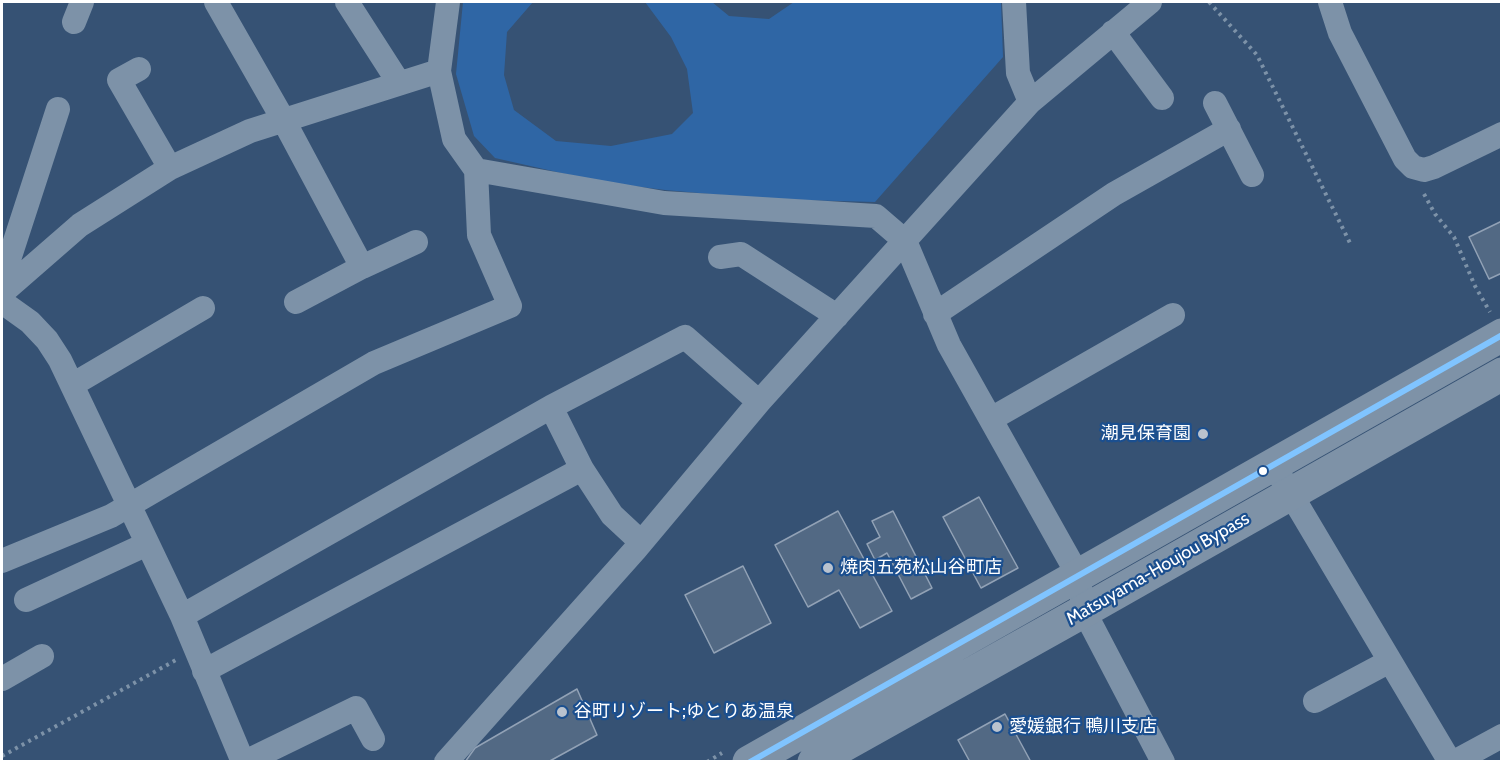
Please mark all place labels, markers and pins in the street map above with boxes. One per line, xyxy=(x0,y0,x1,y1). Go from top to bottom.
place label: 潮見保育園 xyxy=(1101,423,1191,445)
marker: 潮見保育園 xyxy=(1196,427,1210,441)
unlabelled marker xyxy=(1257,465,1269,477)
place label: 焼肉五苑松山谷町店 xyxy=(840,557,1002,579)
marker: 焼肉五苑松山谷町店 xyxy=(821,561,835,575)
place label: 谷町リゾート;ゆとりあ温泉 xyxy=(574,701,794,723)
marker: 谷町リゾート;ゆとりあ温泉 xyxy=(555,705,569,719)
place label: 愛媛銀行 鴨川支店 xyxy=(1009,716,1157,738)
marker: 愛媛銀行 鴨川支店 xyxy=(990,720,1004,734)

